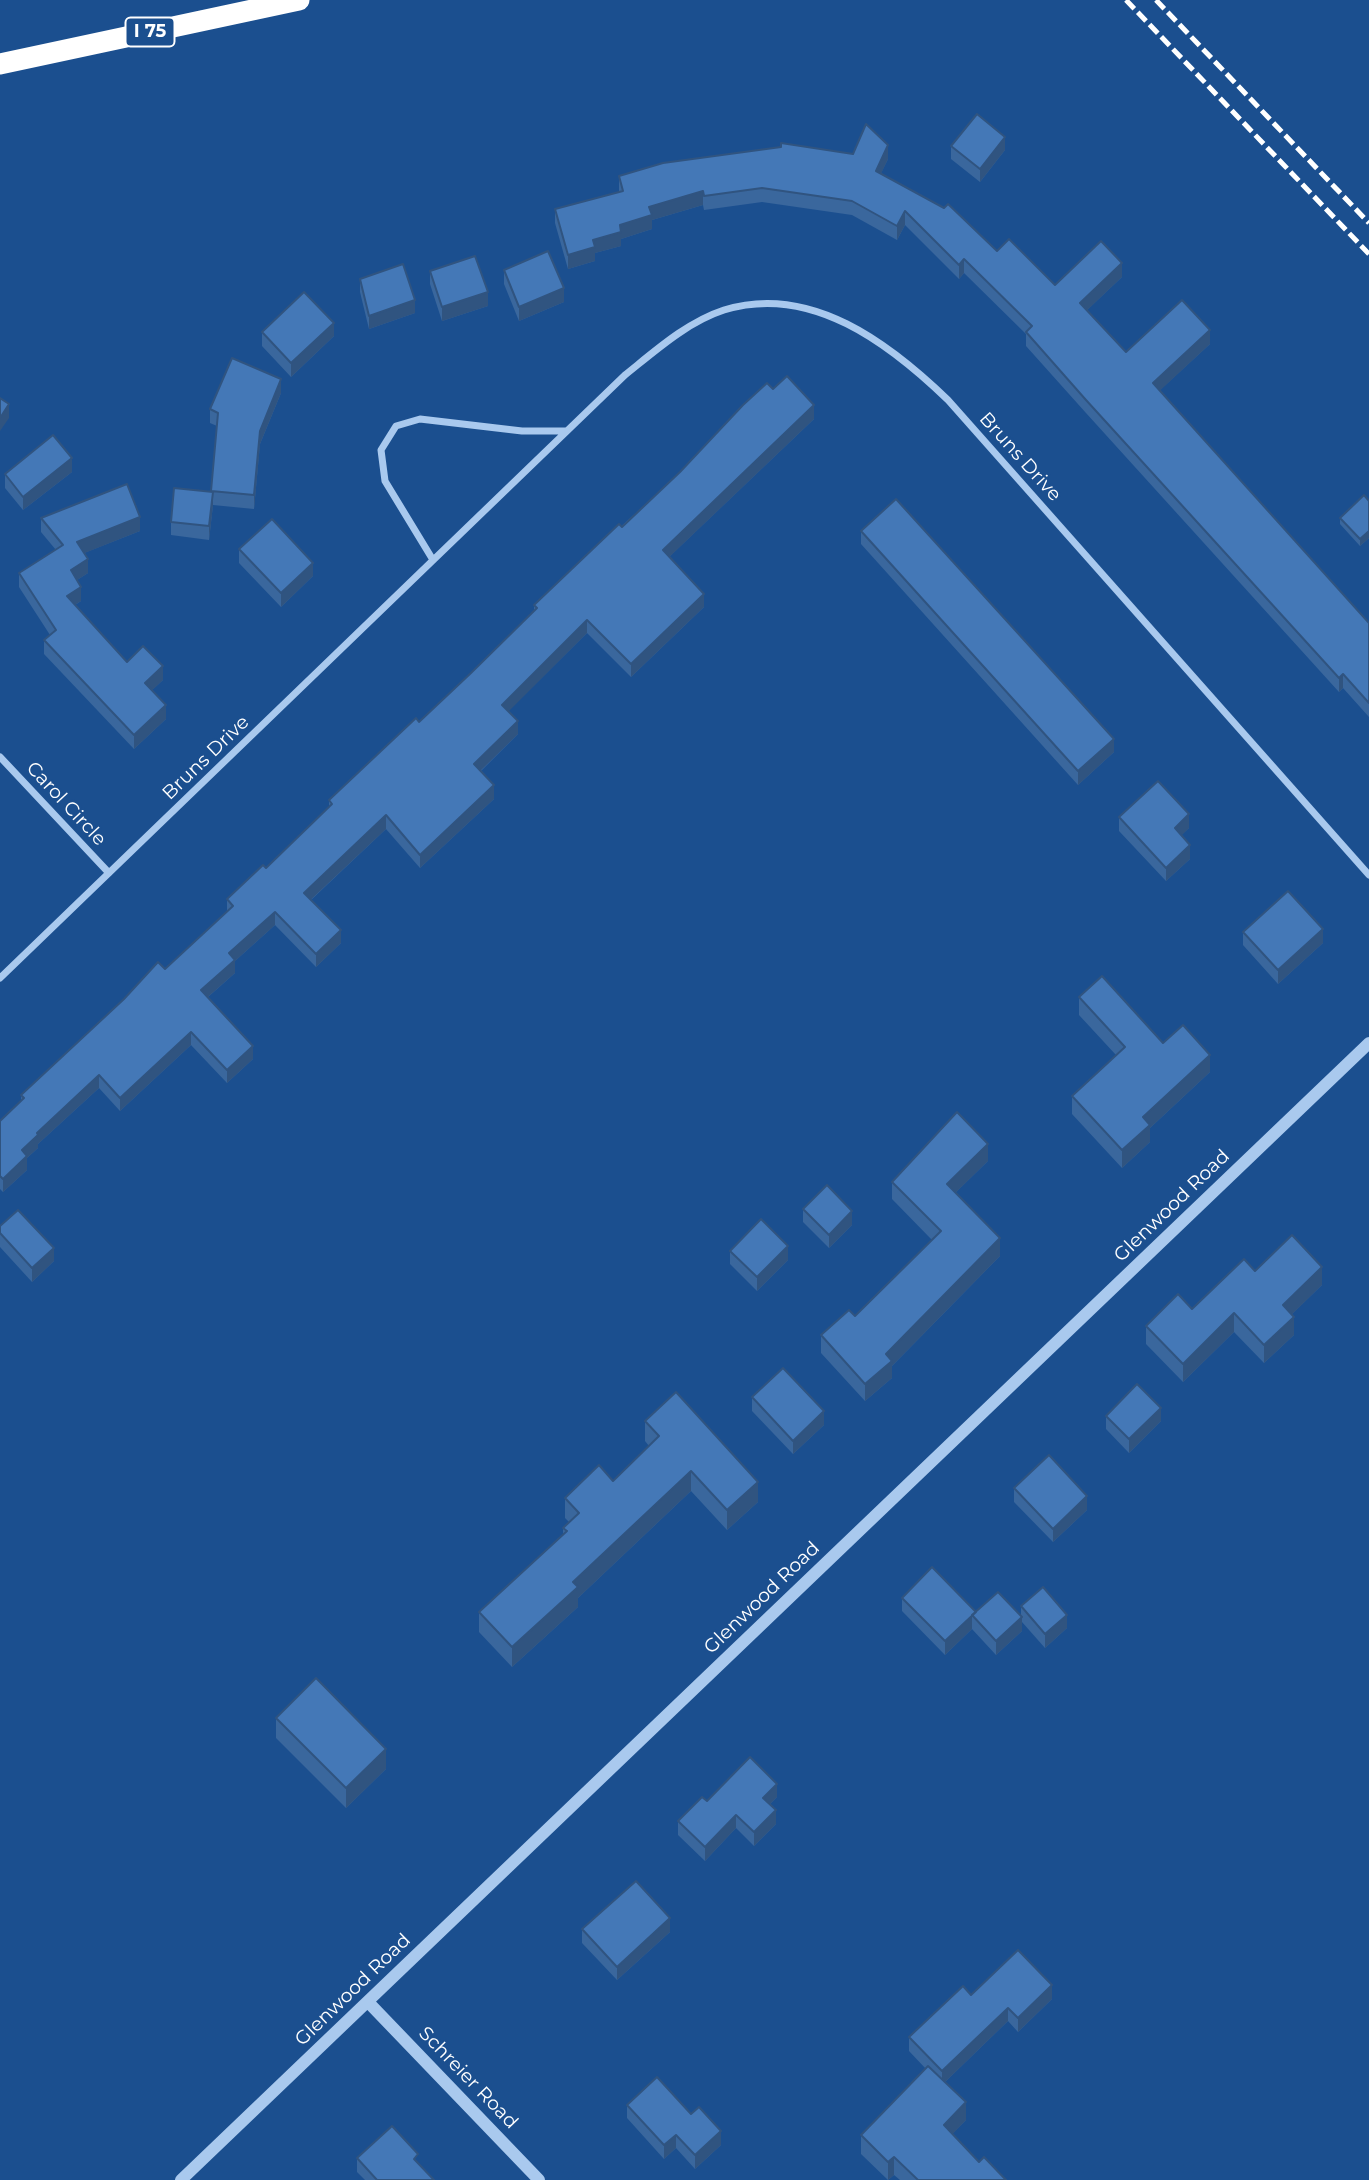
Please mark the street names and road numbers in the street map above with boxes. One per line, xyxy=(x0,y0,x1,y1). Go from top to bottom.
road number: I 75 xyxy=(125,17,174,46)
street label: Bruns Drive xyxy=(974,408,1066,506)
street label: Bruns Drive xyxy=(158,711,254,805)
street label: Carol Circle xyxy=(21,757,111,851)
street label: Glenwood Road xyxy=(1110,1145,1234,1267)
street label: Glenwood Road xyxy=(700,1537,824,1659)
street label: Glenwood Road xyxy=(291,1929,415,2051)
street label: Schreier Road xyxy=(414,2022,522,2134)

